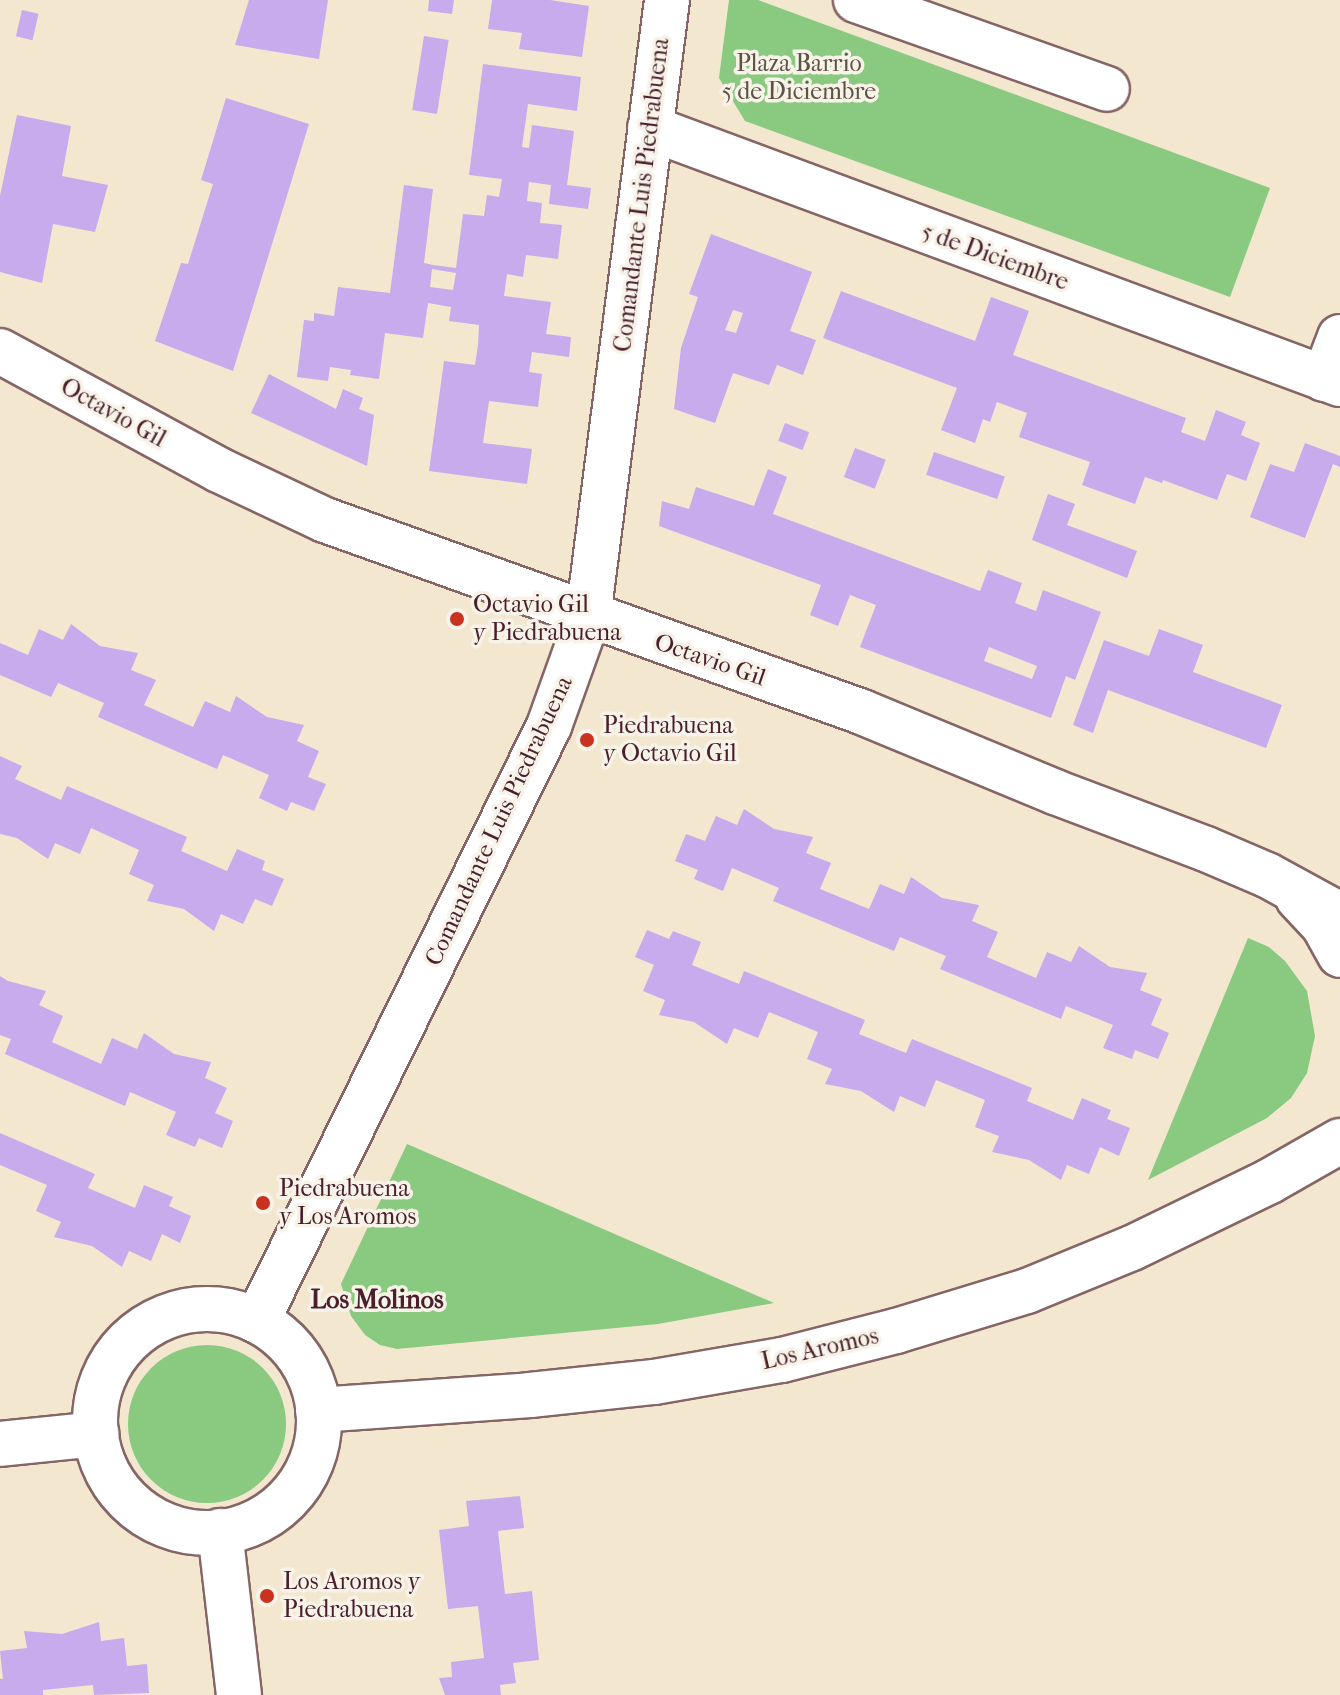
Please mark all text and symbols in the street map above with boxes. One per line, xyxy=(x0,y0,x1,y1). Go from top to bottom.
street label: Comandante Luis Piedrabuena xyxy=(608,36,676,354)
park label: Plaza Barrio 5 de Diciembre xyxy=(722,50,876,106)
street label: 5 de Diciembre xyxy=(918,217,1072,297)
street label: Octavio Gil xyxy=(55,372,171,454)
place label: Octavio Gil y Piedrabuena xyxy=(473,591,621,647)
marker: Octavio Gil y Piedrabuena xyxy=(448,610,466,628)
street label: Octavio Gil xyxy=(651,628,769,692)
street label: Comandante Luis Piedrabuena xyxy=(419,672,579,970)
place label: Piedrabuena y Octavio Gil xyxy=(603,712,737,768)
marker: Piedrabuena y Octavio Gil xyxy=(578,731,596,749)
place label: Piedrabuena y Los Aromos xyxy=(279,1175,416,1231)
marker: Piedrabuena y Los Aromos xyxy=(254,1194,272,1212)
district label: Los Molinos xyxy=(310,1284,444,1316)
street label: Los Aromos xyxy=(759,1322,881,1376)
place label: Los Aromos y Piedrabuena xyxy=(283,1568,420,1624)
marker: Los Aromos y Piedrabuena xyxy=(258,1587,276,1605)

